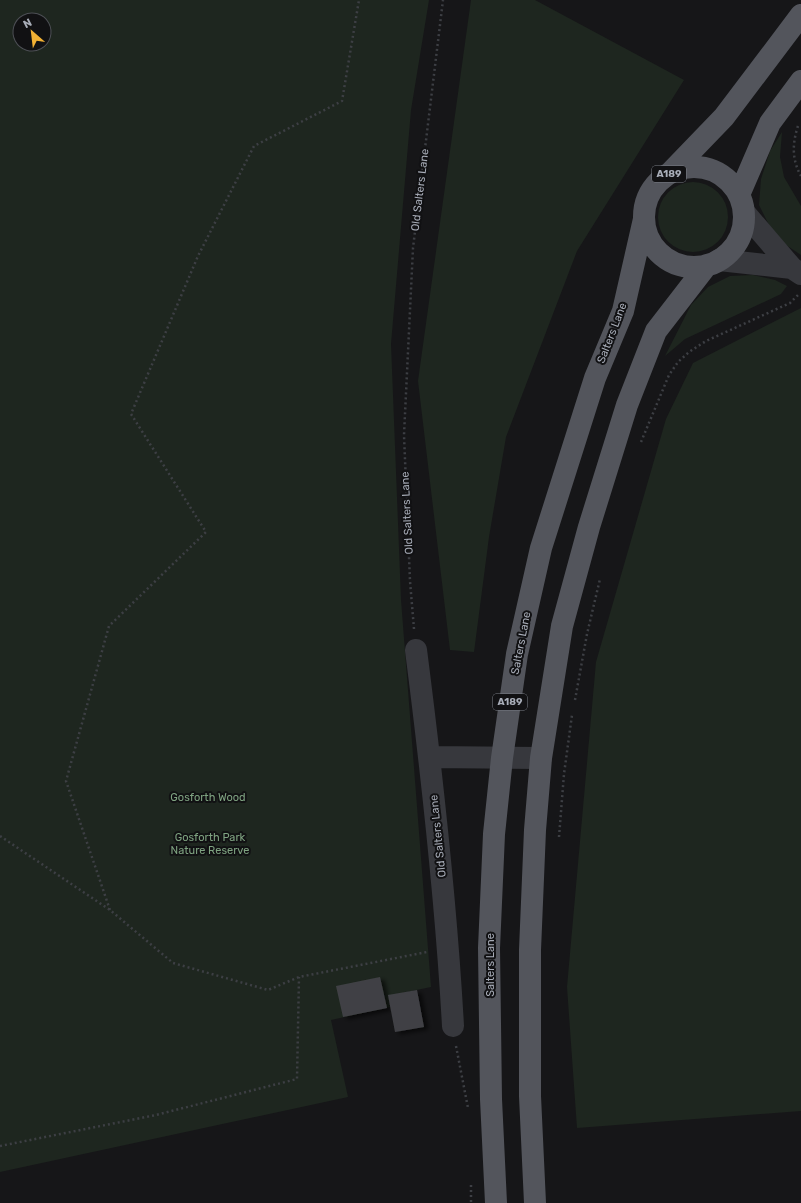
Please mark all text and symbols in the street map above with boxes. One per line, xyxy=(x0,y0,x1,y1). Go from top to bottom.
north arrow xyxy=(12,12,52,52)
text: N xyxy=(21,16,34,31)
street label: Old Salters Lane xyxy=(408,148,432,232)
road number: A189 xyxy=(652,166,686,182)
street label: Salters Lane xyxy=(595,301,629,365)
street label: Old Salters Lane xyxy=(398,471,416,555)
street label: Salters Lane xyxy=(509,611,533,675)
road number: A189 xyxy=(493,694,527,710)
park label: Gosforth Wood xyxy=(170,791,246,804)
street label: Old Salters Lane xyxy=(427,794,449,878)
park label: Gosforth Park Nature Reserve xyxy=(171,831,249,857)
street label: Salters Lane xyxy=(484,933,497,997)

